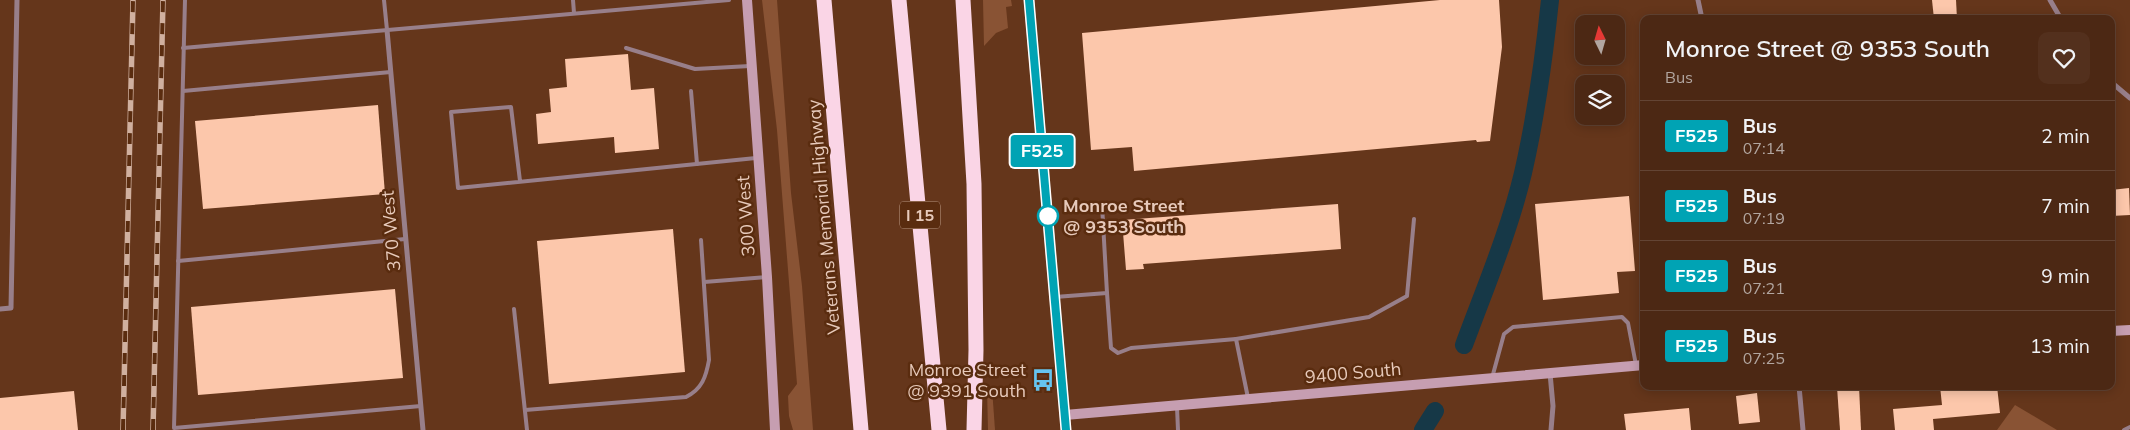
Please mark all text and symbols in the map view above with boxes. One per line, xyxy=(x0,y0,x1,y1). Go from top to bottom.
north arrow xyxy=(1575,15,1625,65)
map controls xyxy=(1575,15,1625,125)
button: heart xyxy=(2038,32,2090,84)
text: Monroe Street @ 9353 South xyxy=(1665,33,1990,63)
text: Bus xyxy=(1665,67,1693,87)
button: layers xyxy=(1575,75,1625,125)
street label: Veterans Memorial Highway xyxy=(802,98,845,335)
text: Bus xyxy=(1743,114,1777,138)
text: F525 xyxy=(1675,124,1718,147)
text: 2 min xyxy=(2041,124,2090,148)
line badge: F525 xyxy=(1007,135,1077,167)
text: 07:14 xyxy=(1743,138,1785,158)
text: F525 xyxy=(1021,139,1063,162)
street label: 300 West xyxy=(731,175,760,257)
text: Bus xyxy=(1743,184,1777,208)
street label: 370 West xyxy=(376,190,405,272)
place label: Monroe Street @ 9353 South xyxy=(1063,194,1185,238)
text: F525 xyxy=(1675,194,1718,217)
text: 7 min xyxy=(2041,194,2090,218)
road number: I 15 xyxy=(900,202,940,228)
marker: Monroe Street @ 9353 South xyxy=(1037,205,1059,227)
text: 07:19 xyxy=(1743,208,1785,228)
text: Bus xyxy=(1743,254,1777,278)
text: F525 xyxy=(1675,264,1718,287)
text: 9 min xyxy=(2041,264,2090,288)
text: 07:21 xyxy=(1743,278,1785,298)
text: Bus xyxy=(1743,324,1777,348)
text: F525 xyxy=(1675,334,1718,357)
text: 13 min xyxy=(2030,334,2090,358)
text: 07:25 xyxy=(1743,348,1785,368)
street label: 9400 South xyxy=(1304,357,1402,388)
place label: Monroe Street @ 9391 South xyxy=(907,358,1026,402)
bus stop icon: Monroe Street @ 9391 South xyxy=(1030,367,1056,393)

